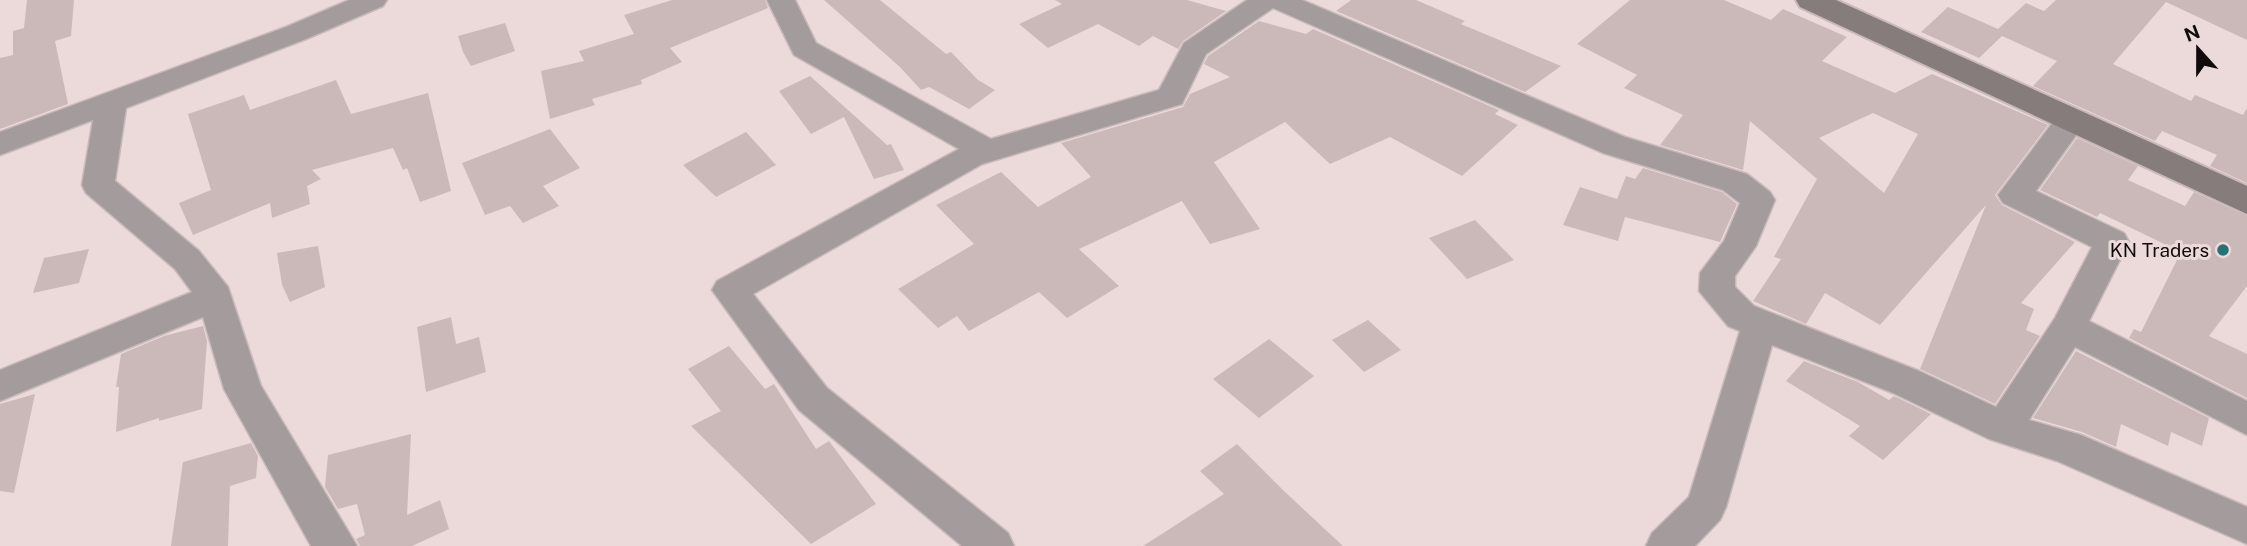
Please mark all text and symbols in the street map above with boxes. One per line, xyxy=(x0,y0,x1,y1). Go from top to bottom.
north arrow xyxy=(2163,14,2233,84)
text: N xyxy=(2181,20,2203,46)
place label: KN Traders xyxy=(2110,239,2209,261)
marker: KN Traders xyxy=(2215,242,2231,258)

